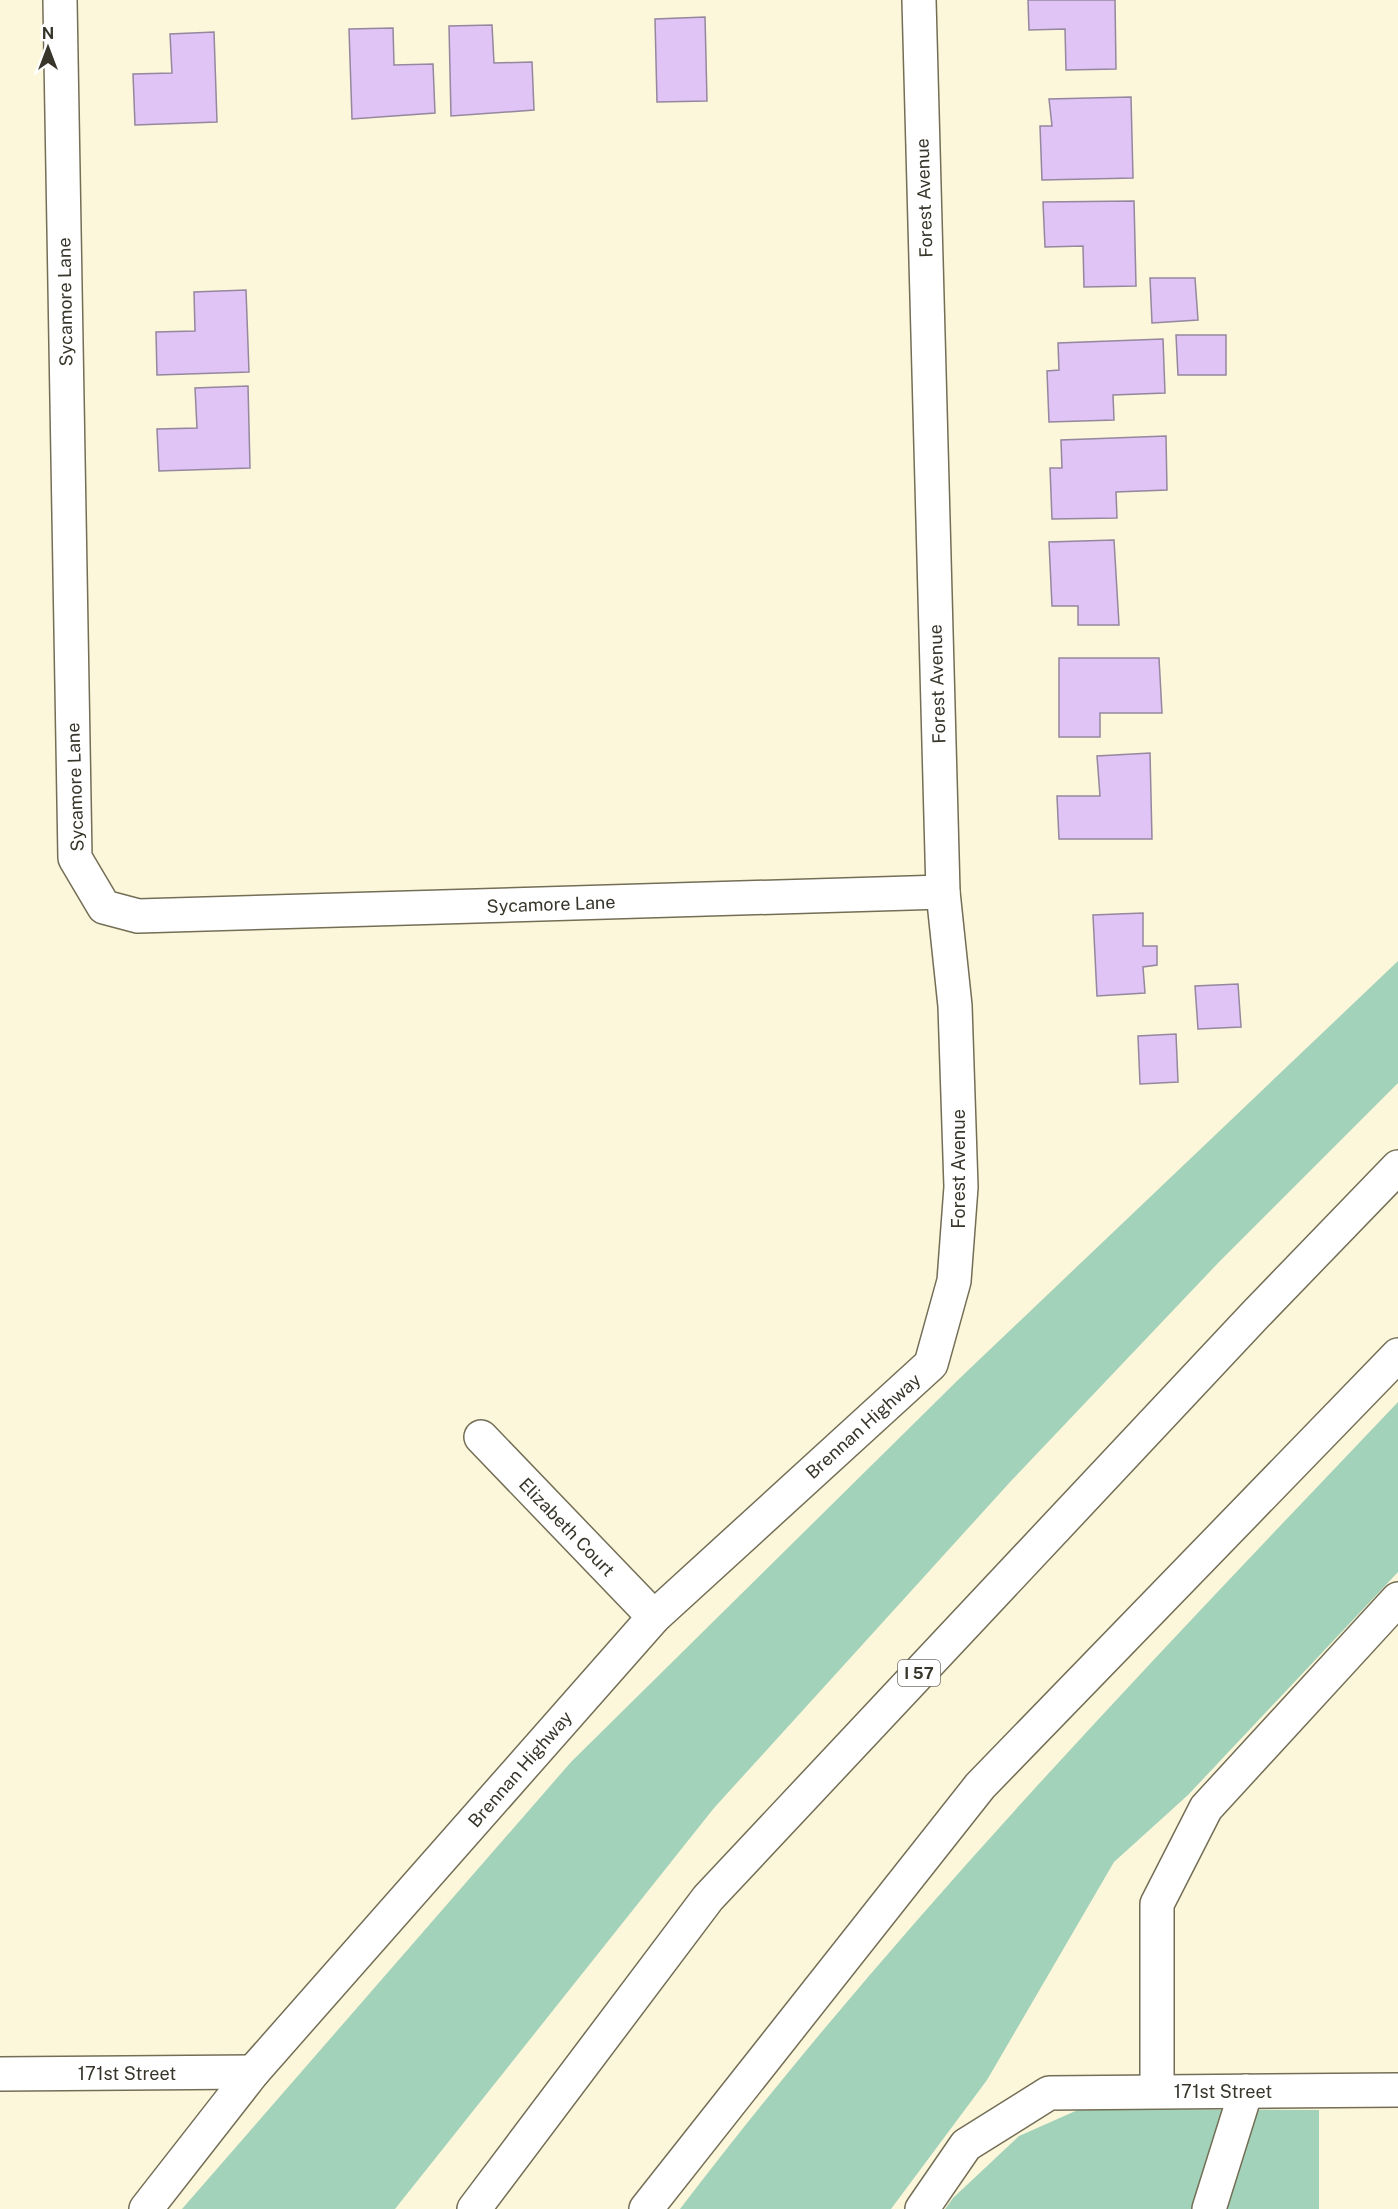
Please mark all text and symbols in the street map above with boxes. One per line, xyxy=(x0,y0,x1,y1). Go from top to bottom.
north arrow xyxy=(18,18,78,78)
text: N xyxy=(42,24,54,43)
street label: Forest Avenue xyxy=(911,138,937,258)
street label: Sycamore Lane xyxy=(53,237,77,367)
street label: Forest Avenue xyxy=(924,624,950,744)
street label: Sycamore Lane xyxy=(62,722,88,852)
street label: Sycamore Lane xyxy=(486,891,616,917)
street label: Forest Avenue xyxy=(948,1109,969,1229)
street label: Brennan Highway xyxy=(801,1369,925,1483)
street label: Elizabeth Court xyxy=(515,1473,619,1581)
road number: I 57 xyxy=(898,1660,940,1686)
street label: Brennan Highway xyxy=(464,1706,576,1831)
street label: 171st Street xyxy=(78,2063,176,2084)
street label: 171st Street xyxy=(1174,2081,1272,2102)

